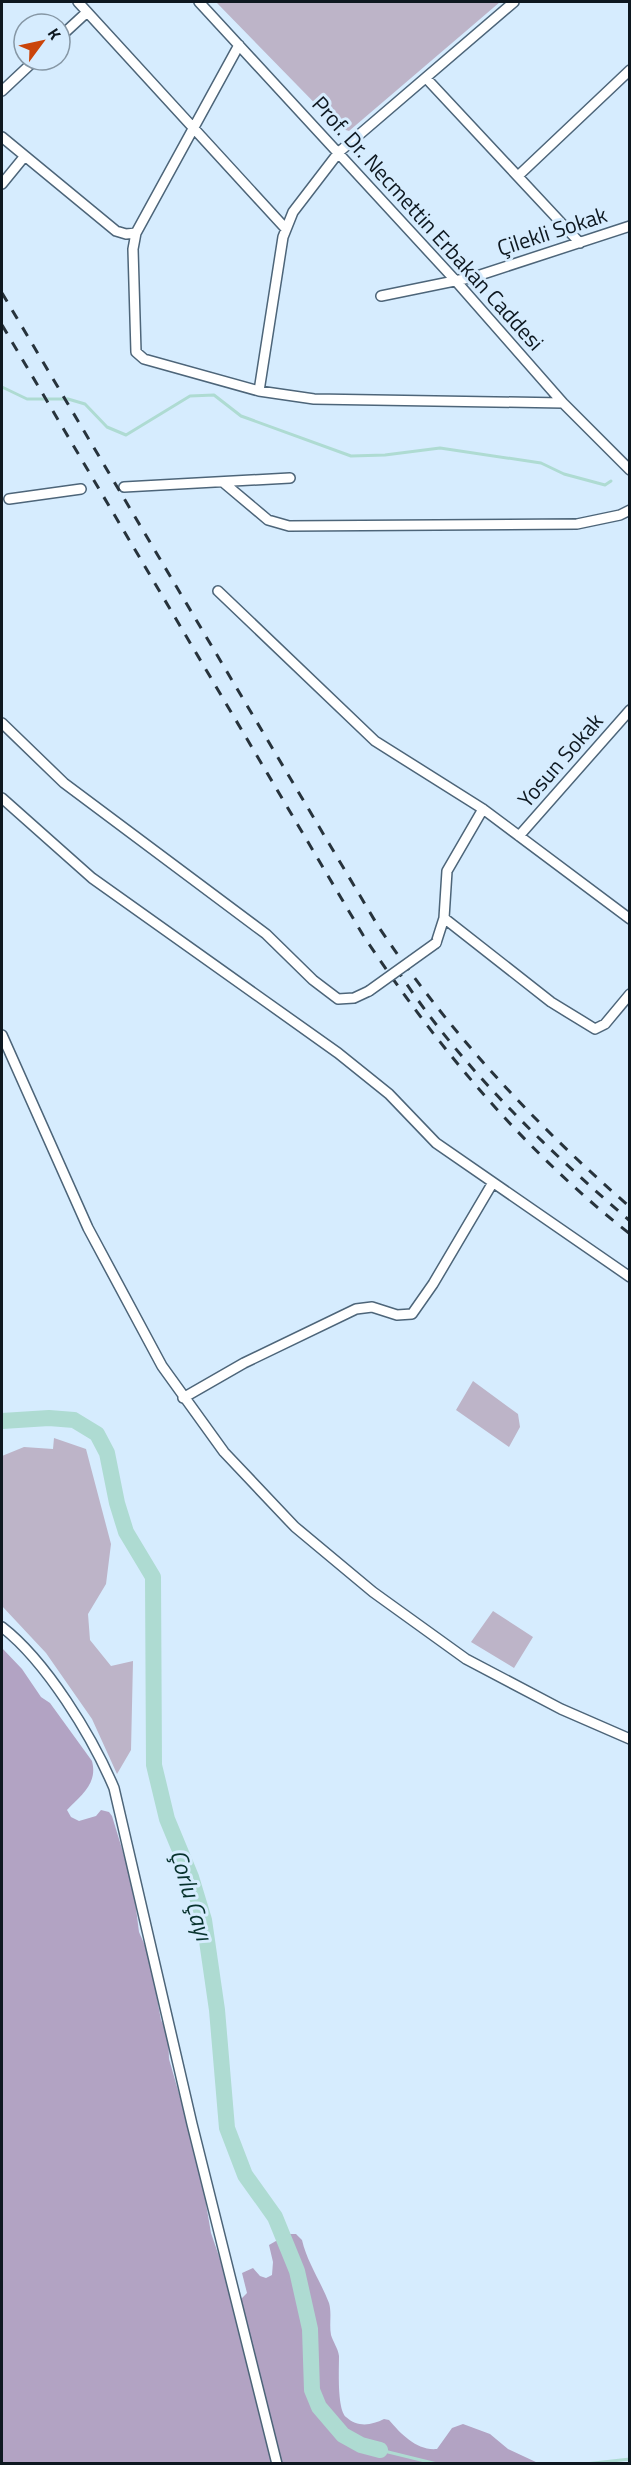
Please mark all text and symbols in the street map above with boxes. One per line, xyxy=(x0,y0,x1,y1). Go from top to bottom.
north arrow xyxy=(12,12,72,72)
text: K xyxy=(42,23,68,45)
street label: Prof. Dr. Necmettin Erbakan Caddesi xyxy=(304,88,552,358)
street label: Çilekli Sokak xyxy=(493,197,612,265)
street label: Yosun Sokak xyxy=(509,705,611,815)
water label: Çorlu Çayı xyxy=(161,1845,223,1947)

